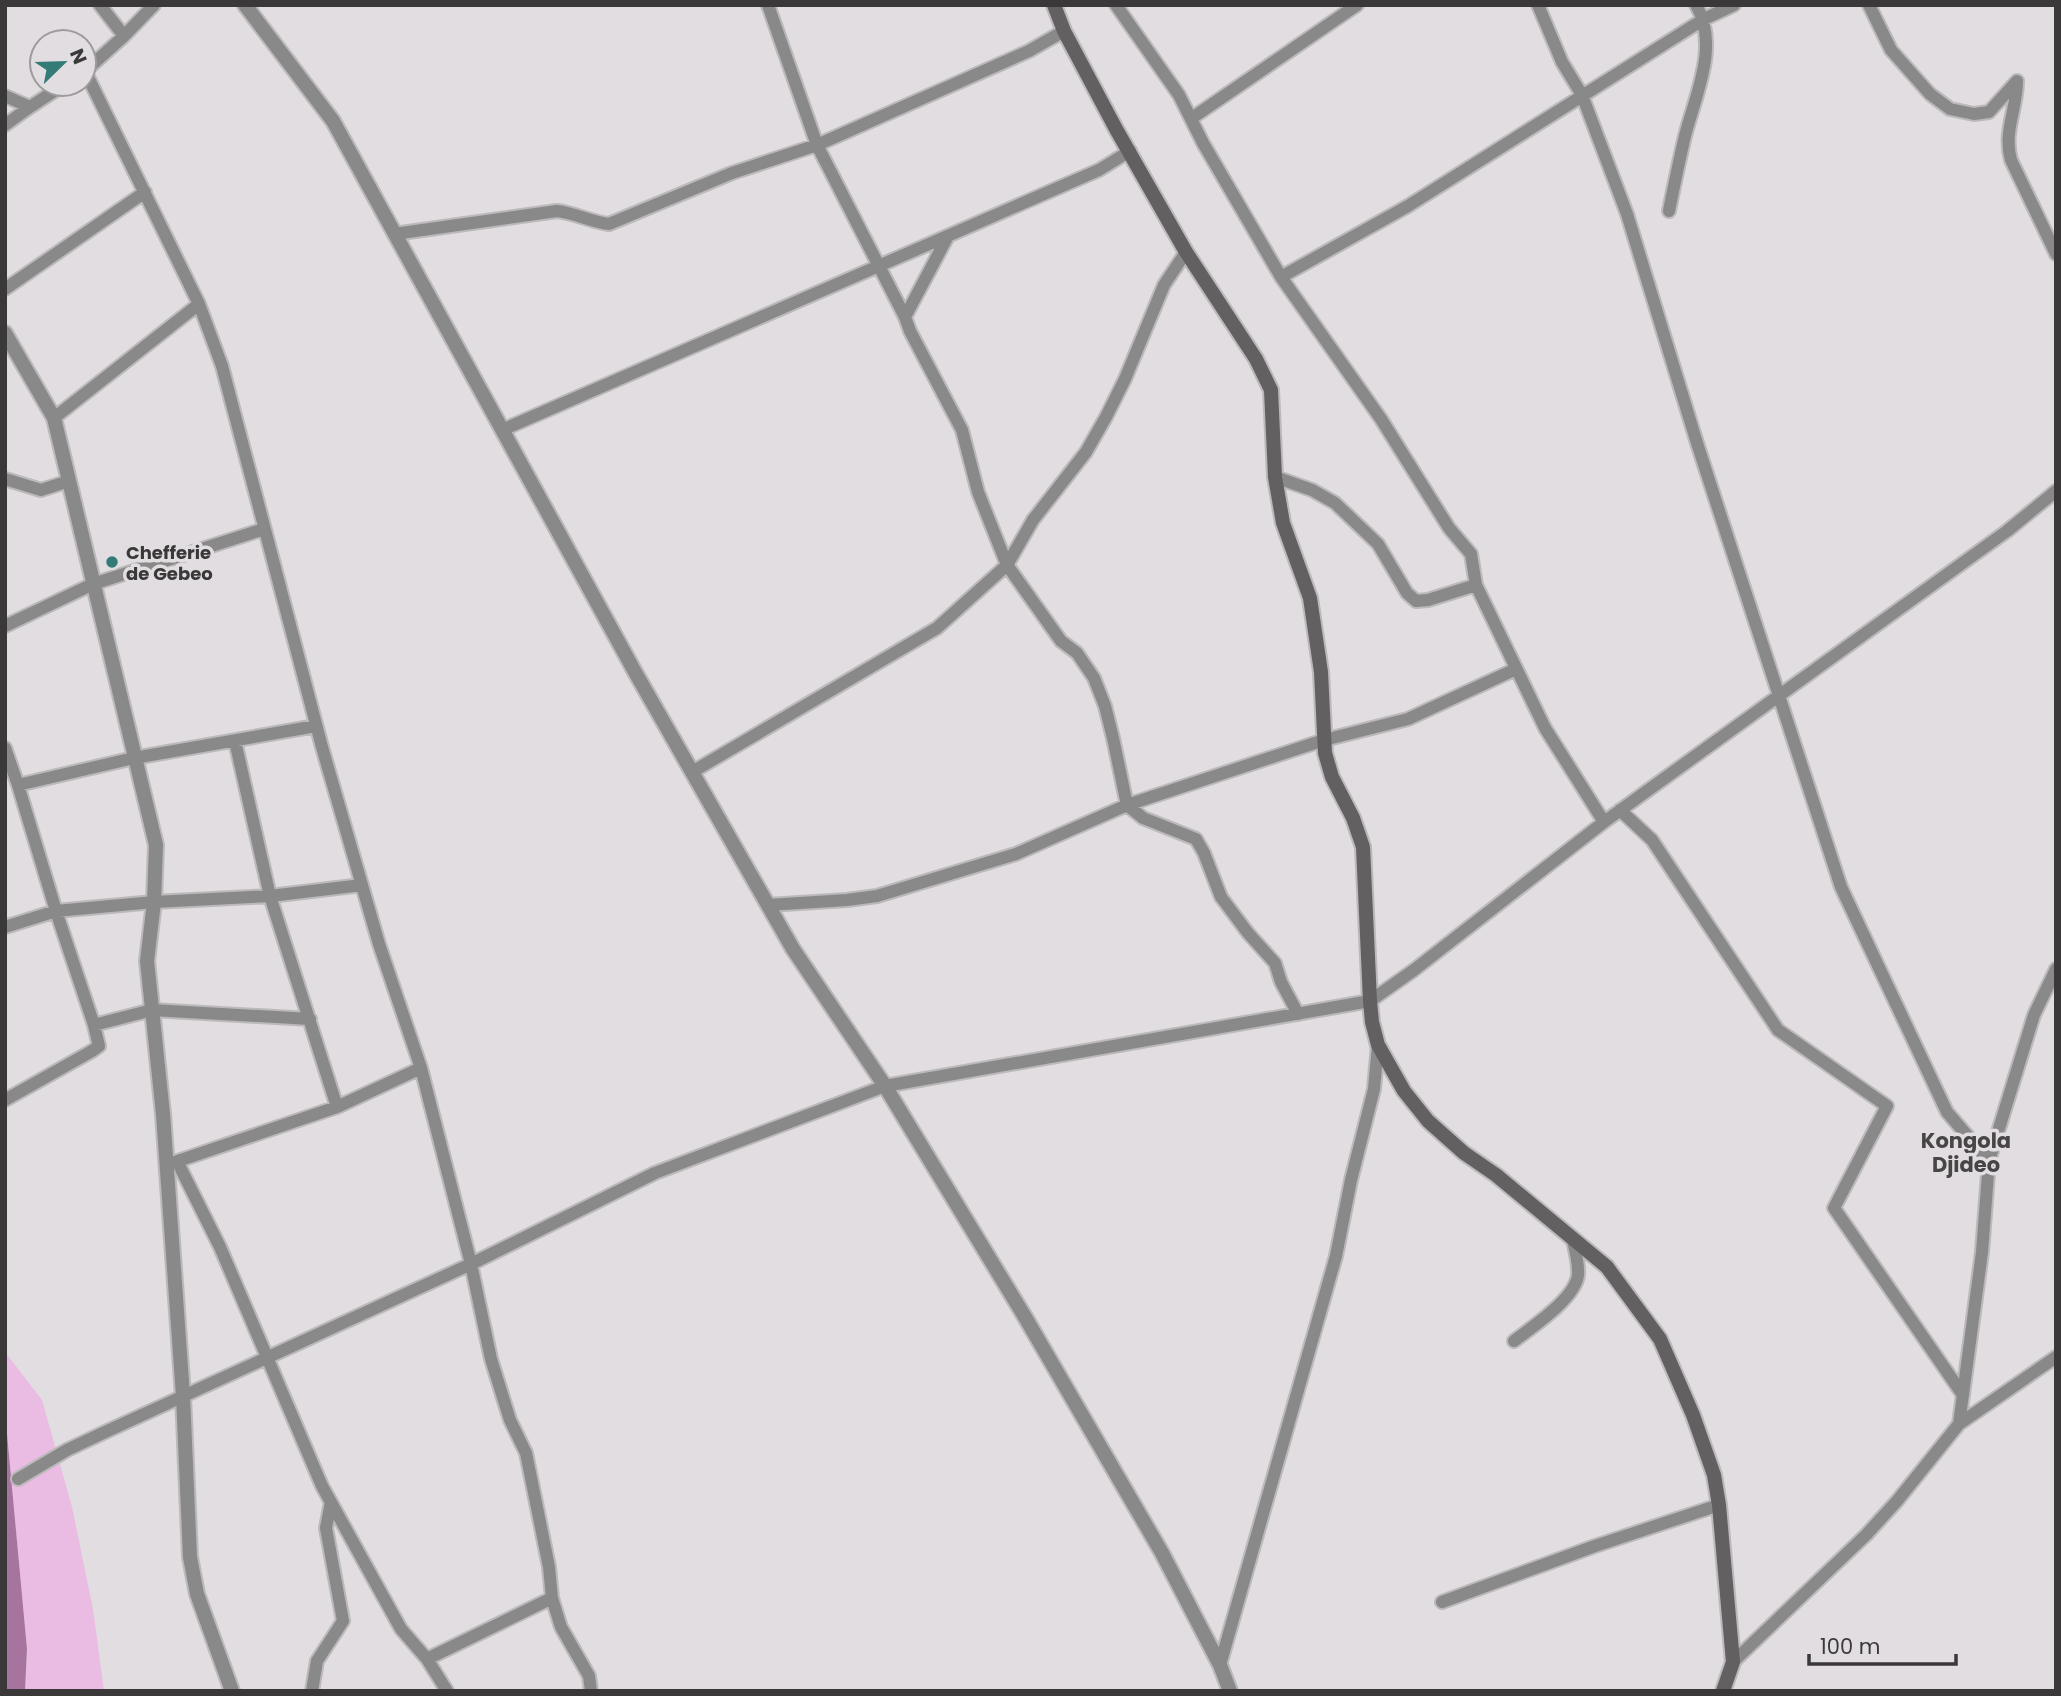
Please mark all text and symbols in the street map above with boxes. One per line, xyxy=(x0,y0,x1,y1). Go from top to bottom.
north arrow xyxy=(28,28,98,98)
text: N xyxy=(63,45,93,68)
place label: Chefferie de Gebeo xyxy=(126,540,213,586)
marker: Chefferie de Gebeo xyxy=(104,554,120,570)
district label: Kongola Djideo xyxy=(1921,1126,2011,1179)
scale bar xyxy=(1809,1622,1956,1666)
text: 100 m xyxy=(1820,1632,1880,1661)

